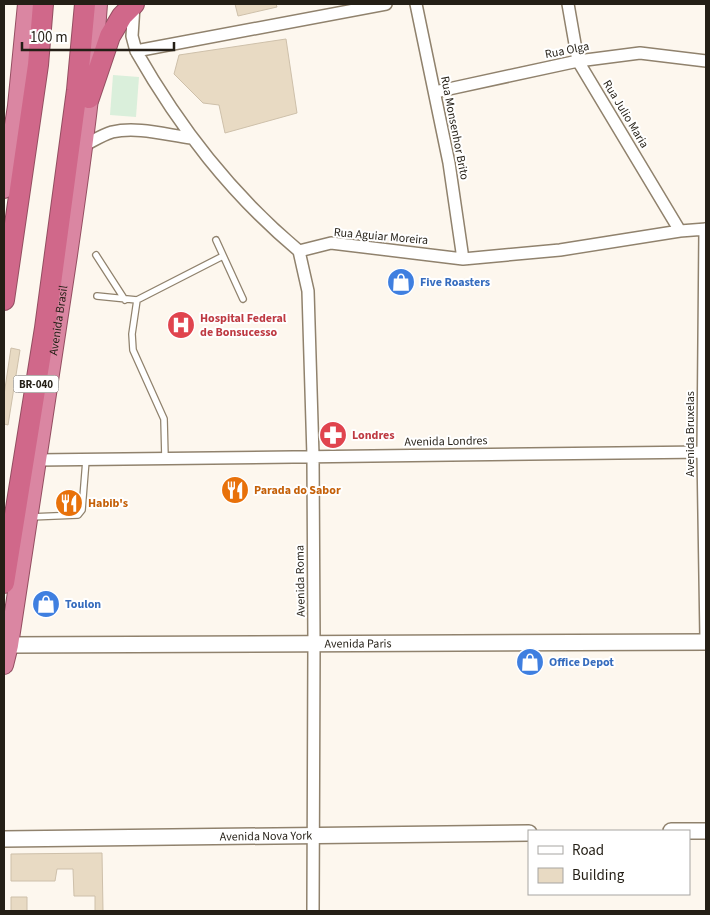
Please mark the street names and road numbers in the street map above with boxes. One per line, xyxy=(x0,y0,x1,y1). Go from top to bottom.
street label: Rua Olga xyxy=(544,38,591,63)
street label: Rua Monsenhor Brito xyxy=(436,75,473,181)
street label: Rua Julio Maria xyxy=(598,77,653,152)
street label: Rua Aguiar Moreira xyxy=(333,224,429,249)
street label: Avenida Brasil xyxy=(45,284,72,357)
road number: BR-040 xyxy=(14,376,58,392)
street label: Avenida Bruxelas xyxy=(682,391,699,477)
street label: Avenida Londres xyxy=(404,432,488,451)
street label: Avenida Roma xyxy=(291,545,310,617)
street label: Avenida Paris xyxy=(324,635,392,653)
street label: Avenida Nova York xyxy=(220,827,312,846)

